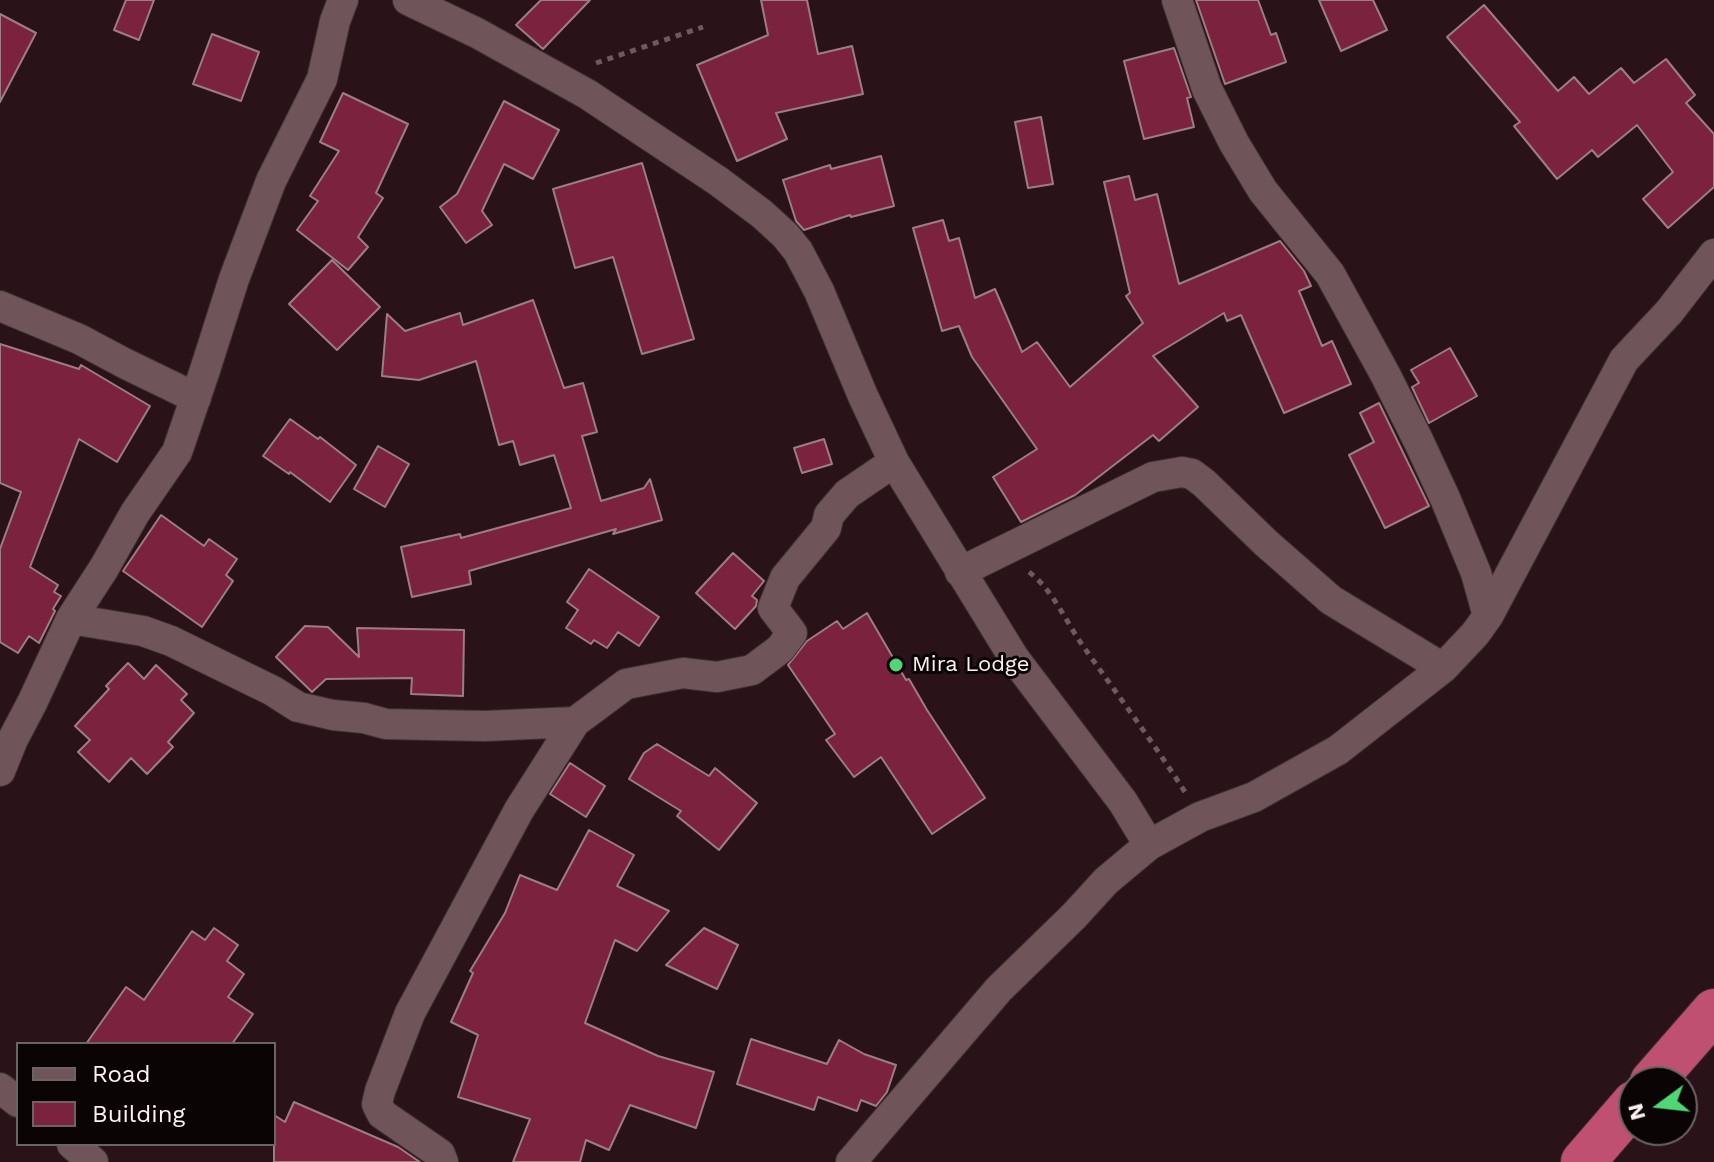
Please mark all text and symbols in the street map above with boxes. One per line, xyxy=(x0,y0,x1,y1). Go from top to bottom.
place label: Mira Lodge xyxy=(912,652,1029,678)
marker: Mira Lodge xyxy=(887,656,905,674)
legend xyxy=(16,1042,276,1146)
text: Road xyxy=(92,1060,151,1088)
north arrow xyxy=(1618,1066,1698,1146)
text: Building xyxy=(92,1100,185,1128)
text: N xyxy=(1622,1101,1650,1123)

